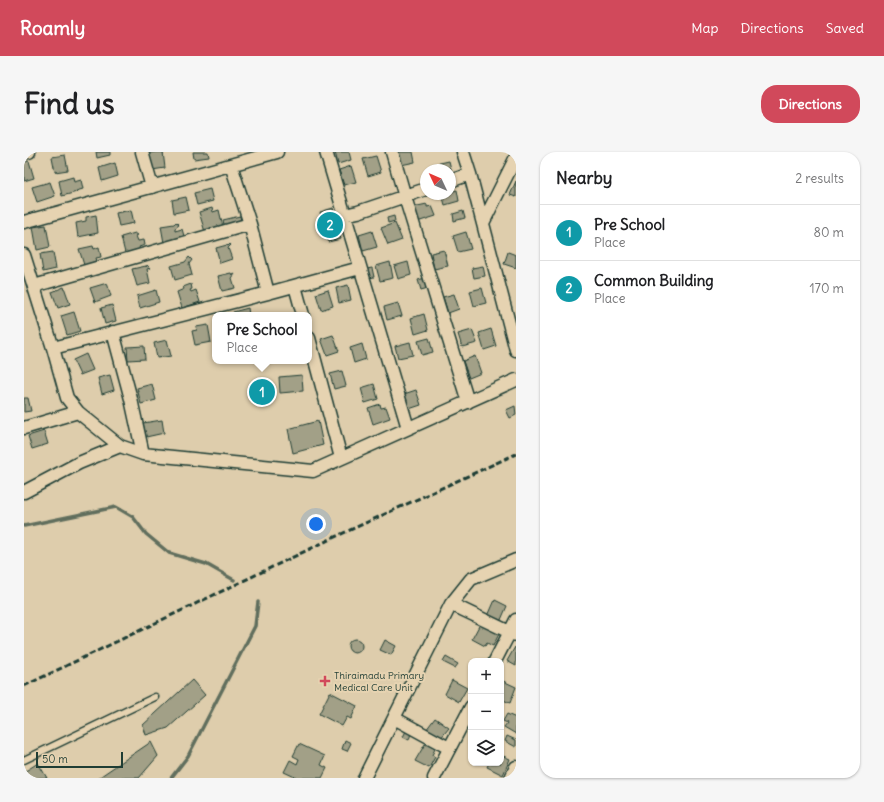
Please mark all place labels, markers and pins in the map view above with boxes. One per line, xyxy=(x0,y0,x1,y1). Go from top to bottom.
pin: 2 xyxy=(317,210,343,240)
pin: 1 xyxy=(249,377,275,407)
place label: Thiraimadu Primary Medical Care Unit xyxy=(334,669,424,694)
marker: Thiraimadu Primary Medical Care Unit xyxy=(319,675,331,687)

